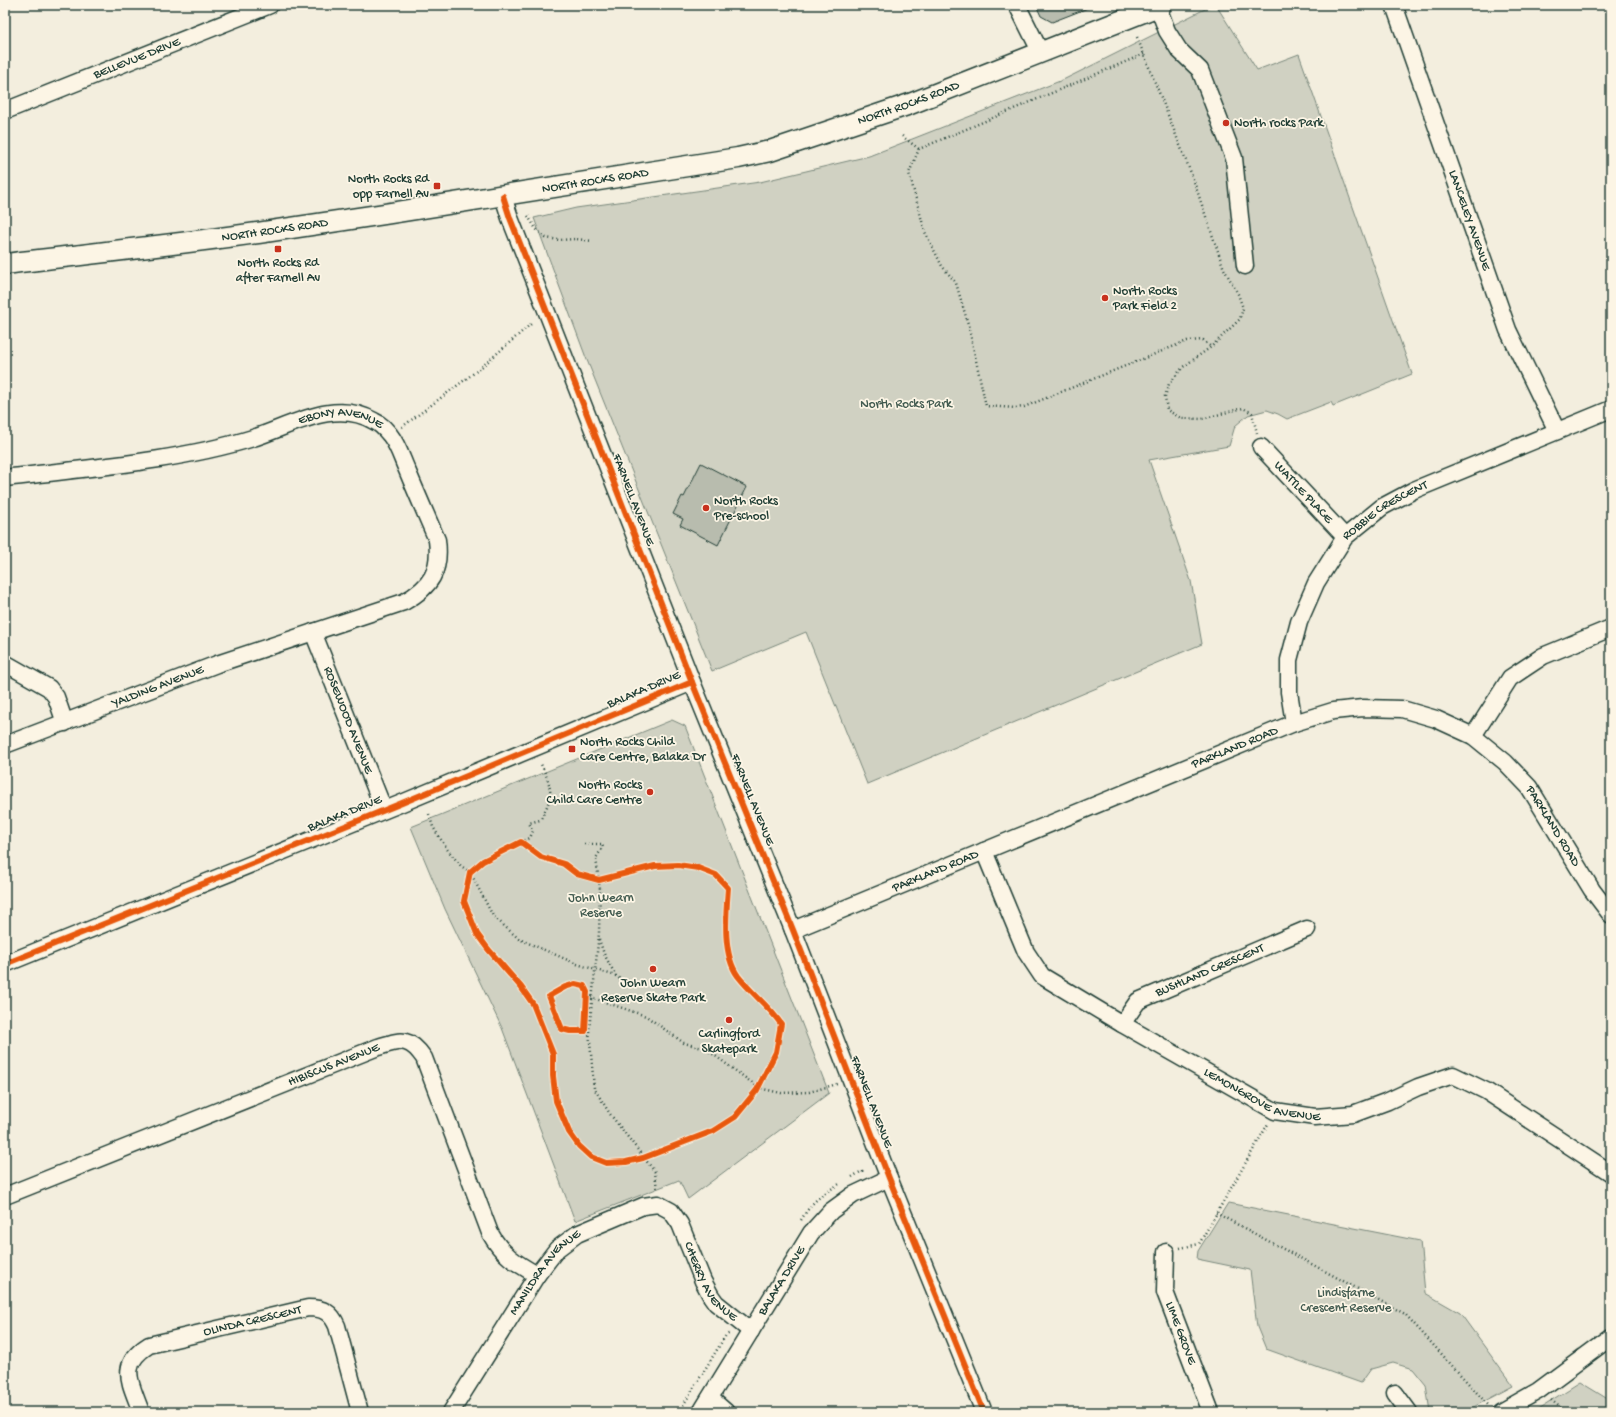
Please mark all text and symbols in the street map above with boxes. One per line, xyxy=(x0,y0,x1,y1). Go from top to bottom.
street label: BELLEVUE DRIVE xyxy=(90,34,183,83)
street label: NORTH ROCKS ROAD xyxy=(856,78,962,129)
place label: North rocks Park xyxy=(1234,116,1325,131)
marker: North rocks Park xyxy=(1221,118,1231,128)
street label: NORTH ROCKS ROAD xyxy=(541,165,650,197)
street label: LANCELEY AVENUE xyxy=(1445,168,1494,273)
place label: North Rocks Rd opp Farnell Av xyxy=(348,172,430,202)
marker: North Rocks Rd opp Farnell Av xyxy=(432,181,442,191)
street label: NORTH ROCKS ROAD xyxy=(221,215,330,245)
marker: North Rocks Rd after Farnell Av xyxy=(273,244,283,254)
place label: North Rocks Rd after Farnell Av xyxy=(236,256,320,286)
place label: North Rocks Park Field 2 xyxy=(1112,284,1178,314)
marker: North Rocks Park Field 2 xyxy=(1100,293,1110,303)
park label: North Rocks Park xyxy=(860,397,953,412)
street label: EBONY AVENUE xyxy=(296,405,387,433)
street label: FARNELL AVENUE xyxy=(608,451,658,549)
street label: WATTLE PLACE xyxy=(1271,458,1337,527)
street label: ROBBIE CRESCENT xyxy=(1339,477,1431,544)
place label: North Rocks Pre-school xyxy=(713,494,779,524)
marker: North Rocks Pre-school xyxy=(701,503,711,513)
street label: YALDING AVENUE xyxy=(109,662,207,712)
street label: ROSEWOOD AVENUE xyxy=(320,664,377,777)
street label: BALAKA DRIVE xyxy=(604,667,684,713)
street label: PARKLAND ROAD xyxy=(1188,723,1281,772)
place label: North Rocks Child Care Centre, Balaka Dr xyxy=(580,735,707,765)
marker: North Rocks Child Care Centre, Balaka Dr xyxy=(567,744,577,754)
street label: FARNELL AVENUE xyxy=(726,751,778,849)
place label: North Rocks Child Care Centre xyxy=(546,778,643,808)
street label: PARKLAND ROAD xyxy=(1522,782,1584,870)
marker: North Rocks Child Care Centre xyxy=(645,787,655,797)
street label: BALAKA DRIVE xyxy=(305,792,385,836)
street label: PARKLAND ROAD xyxy=(889,846,981,896)
park label: John Wearn Reserve xyxy=(568,891,635,921)
street label: BUSHLAND CRESCENT xyxy=(1152,940,1267,1001)
marker: John Wearn Reserve Skate Park xyxy=(648,964,658,974)
place label: John Wearn Reserve Skate Park xyxy=(601,976,706,1006)
marker: Carlingford Skatepark xyxy=(724,1015,734,1025)
place label: Carlingford Skatepark xyxy=(698,1027,761,1057)
street label: HIBISCUS AVENUE xyxy=(286,1039,382,1090)
street label: FARNELL AVENUE xyxy=(846,1053,896,1151)
street label: LEMONGROVE AVENUE xyxy=(1201,1065,1322,1125)
street label: MANILDRA AVENUE xyxy=(506,1226,584,1318)
street label: CHERRY AVENUE xyxy=(680,1240,741,1325)
street label: BALAKA DRIVE xyxy=(754,1243,809,1319)
park label: Lindisfarne Crescent Reserve xyxy=(1301,1286,1392,1316)
street label: LIME GROVE xyxy=(1162,1299,1200,1368)
street label: OLINDA CRESCENT xyxy=(202,1302,304,1340)

